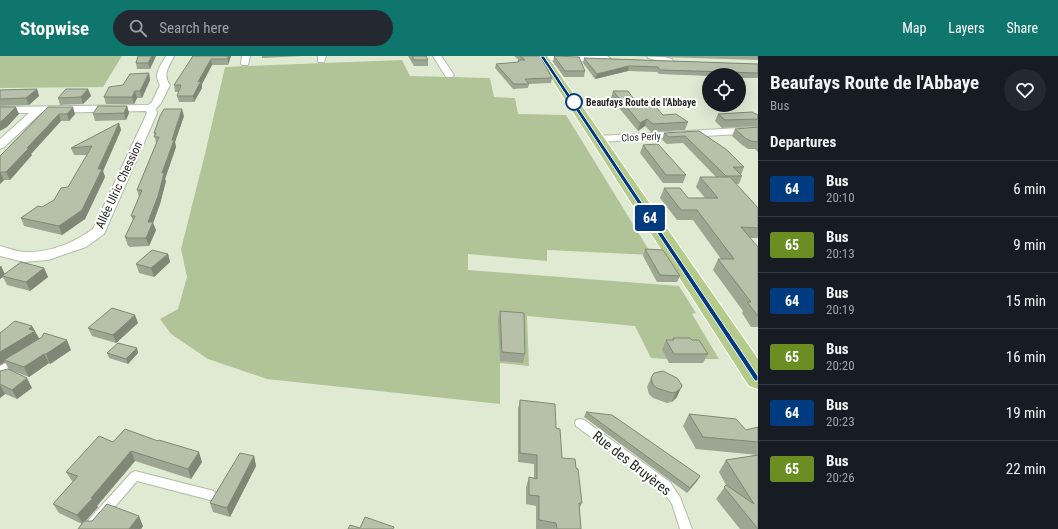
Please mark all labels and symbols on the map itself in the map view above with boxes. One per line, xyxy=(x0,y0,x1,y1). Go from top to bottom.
marker: Beaufays Route de l'Abbaye xyxy=(565,93,583,111)
place label: Beaufays Route de l'Abbaye xyxy=(586,97,696,108)
street label: Clos Perly xyxy=(621,130,661,144)
street label: Allée Ulric Chession xyxy=(93,139,145,231)
line badge: 64 xyxy=(632,205,668,231)
street label: Rue des Bruyères xyxy=(590,427,674,499)

